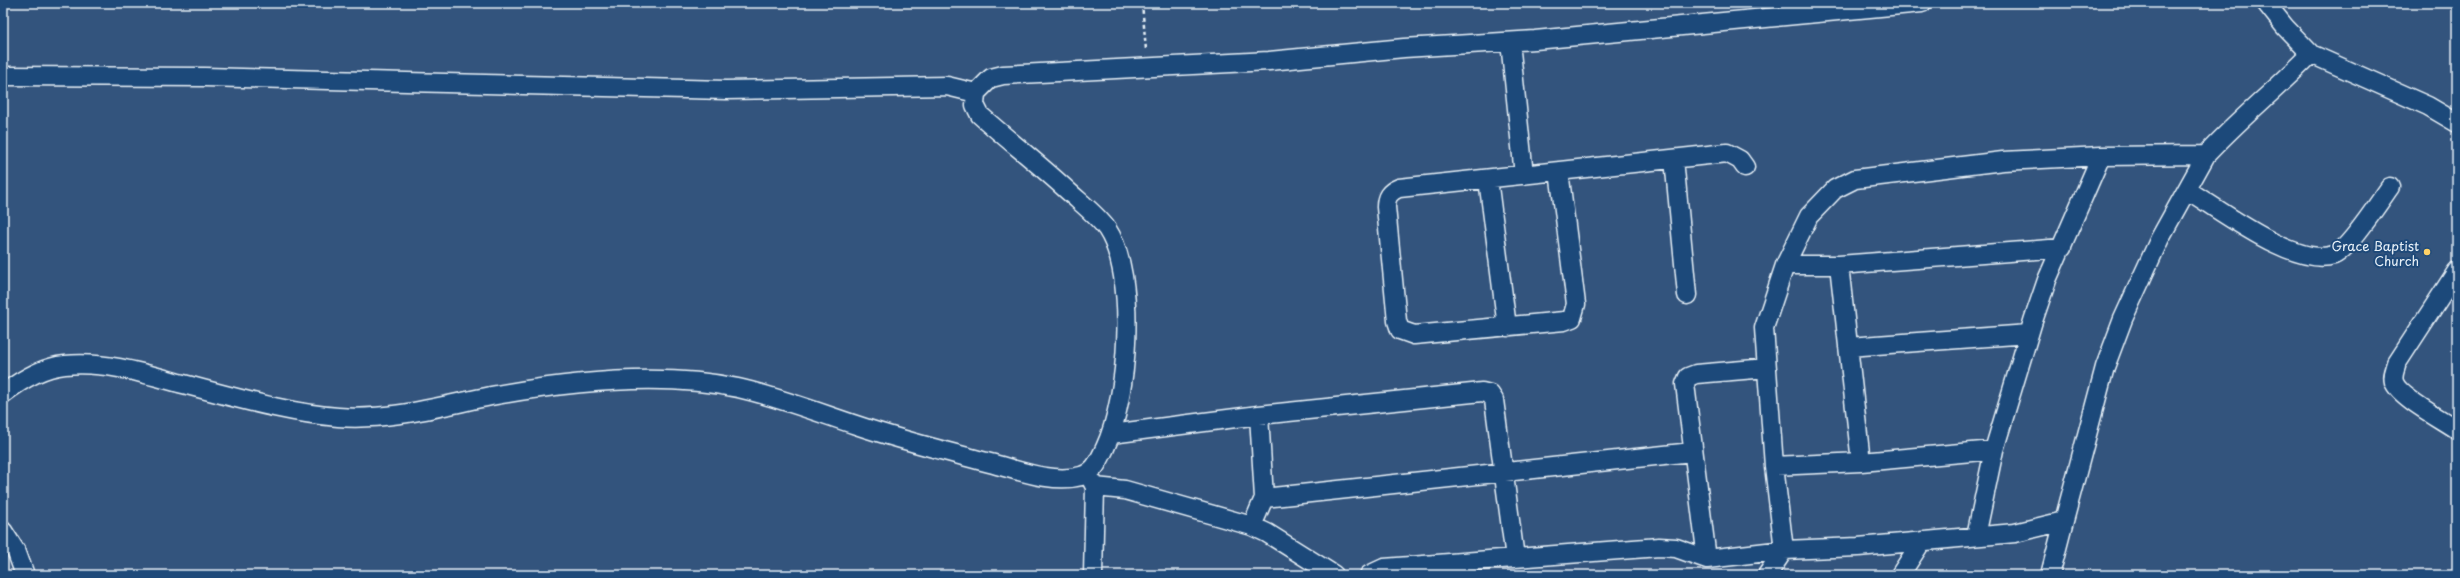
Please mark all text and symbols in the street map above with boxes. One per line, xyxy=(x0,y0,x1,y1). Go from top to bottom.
place label: Grace Baptist Church xyxy=(2331,236,2419,270)
marker: Grace Baptist Church xyxy=(2422,247,2432,257)

